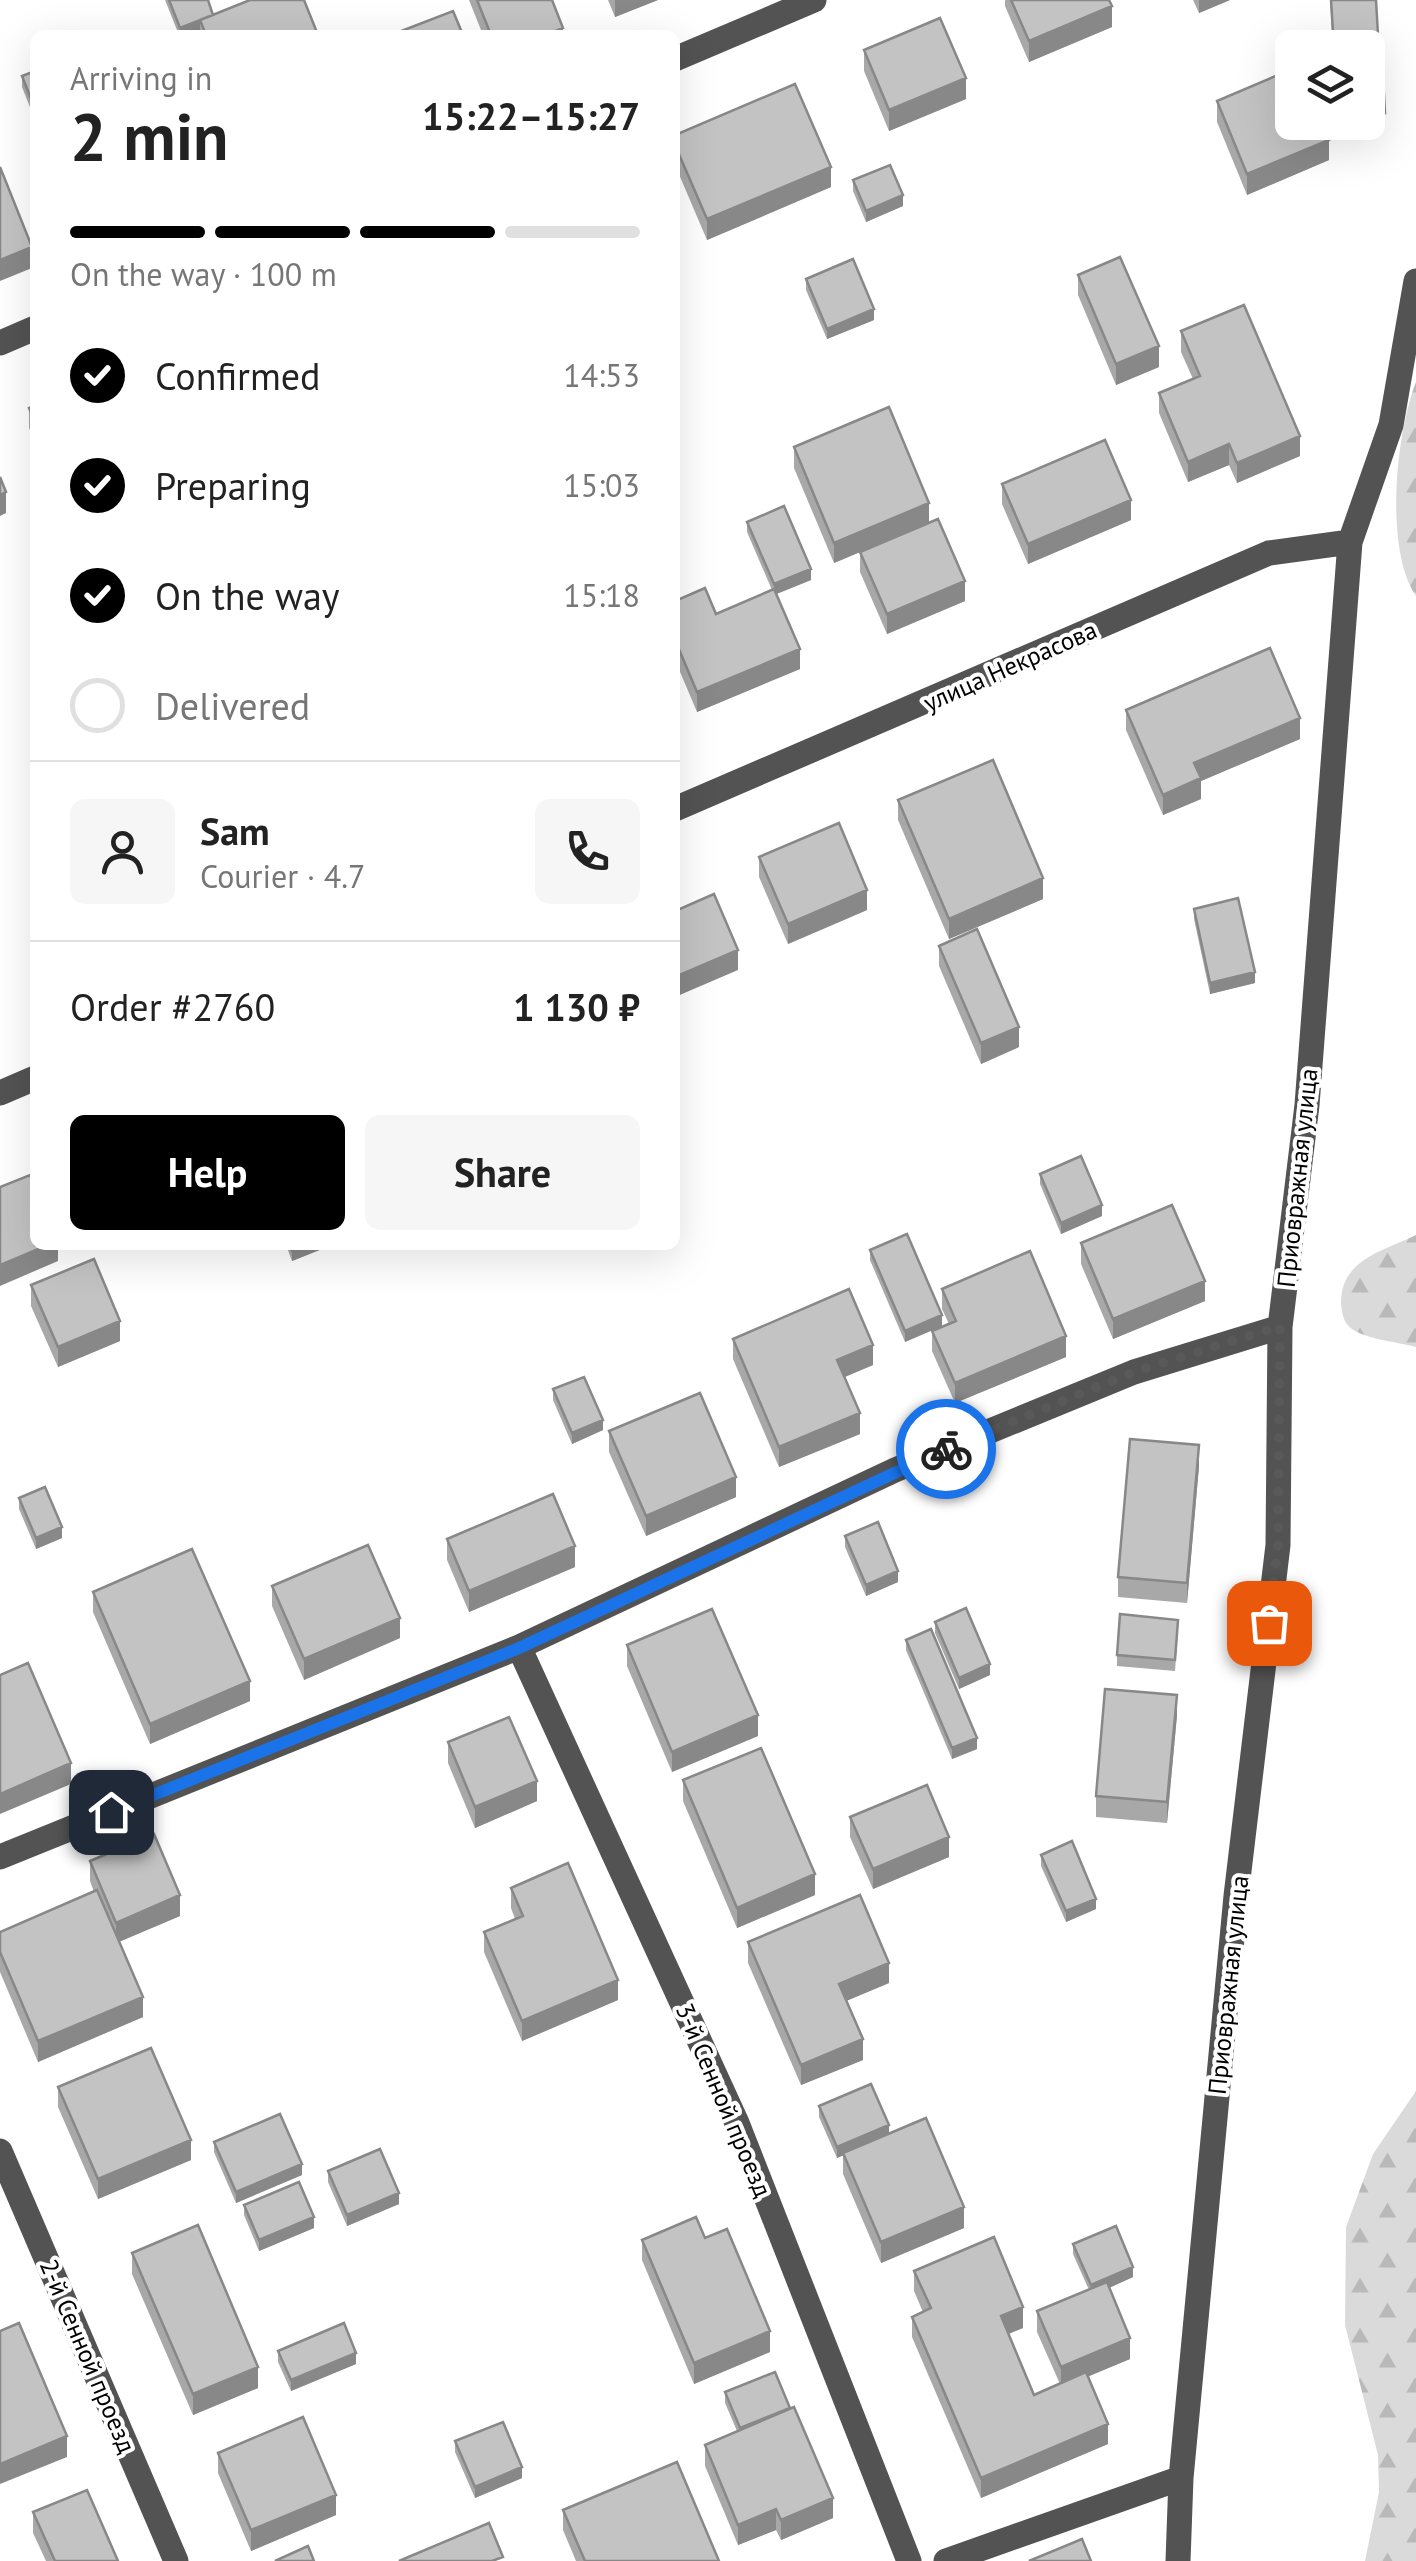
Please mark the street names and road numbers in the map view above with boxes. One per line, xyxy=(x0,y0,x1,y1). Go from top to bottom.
street label: улица Некрасова xyxy=(918,613,1102,719)
street label: Приовражная улица xyxy=(1270,1067,1324,1289)
street label: Приовражная улица xyxy=(1201,1874,1255,2096)
street label: 3-й Сенной проезд xyxy=(669,1998,779,2202)
street label: 2-й Сенной проезд xyxy=(33,2254,143,2458)

